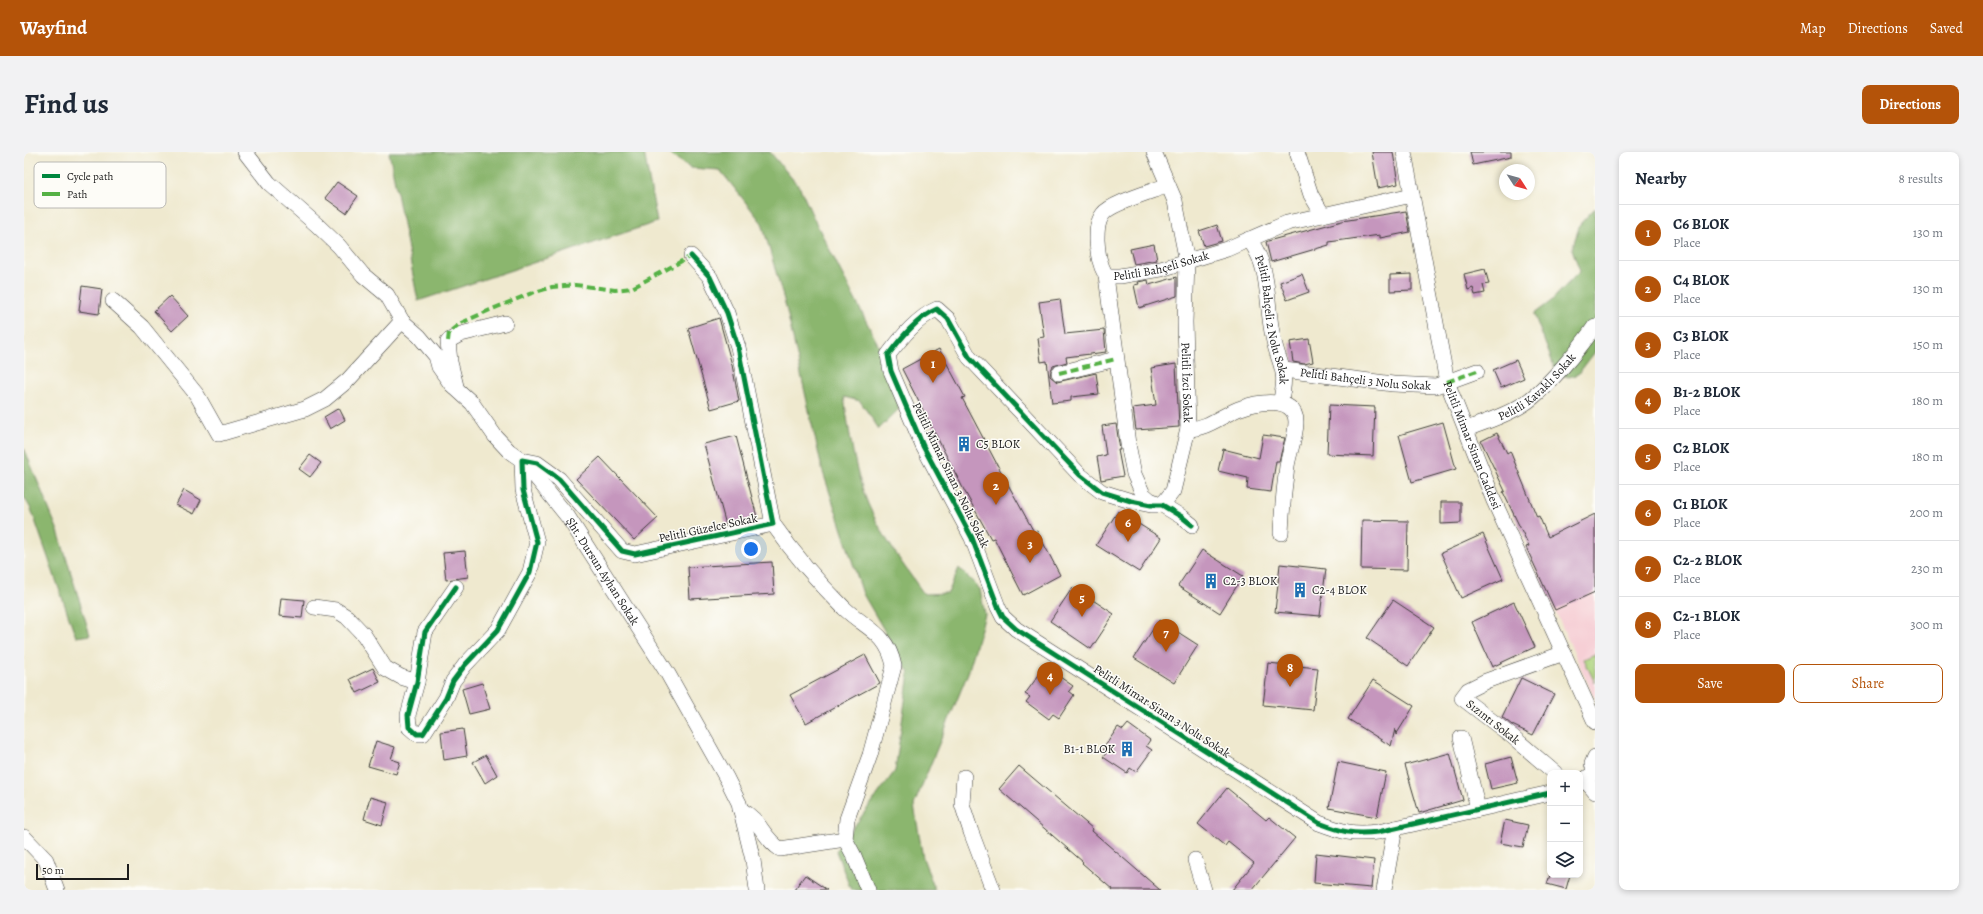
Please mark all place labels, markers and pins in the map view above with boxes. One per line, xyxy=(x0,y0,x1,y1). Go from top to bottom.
pin: 1 xyxy=(920,350,946,383)
building icon: C5 BLOK xyxy=(955,435,973,453)
place label: C5 BLOK xyxy=(976,436,1021,452)
pin: 2 xyxy=(983,472,1009,505)
pin: 6 xyxy=(1115,509,1141,542)
pin: 3 xyxy=(1017,530,1043,563)
building icon: C2-3 BLOK xyxy=(1202,572,1220,590)
place label: C2-3 BLOK xyxy=(1223,573,1278,589)
building icon: C2-4 BLOK xyxy=(1291,581,1309,599)
place label: C2-4 BLOK xyxy=(1312,582,1367,598)
pin: 5 xyxy=(1069,584,1095,617)
pin: 7 xyxy=(1153,619,1179,652)
pin: 8 xyxy=(1277,654,1303,687)
pin: 4 xyxy=(1037,662,1063,695)
building icon: B1-1 BLOK xyxy=(1118,740,1136,758)
place label: B1-1 BLOK xyxy=(1064,741,1115,757)

